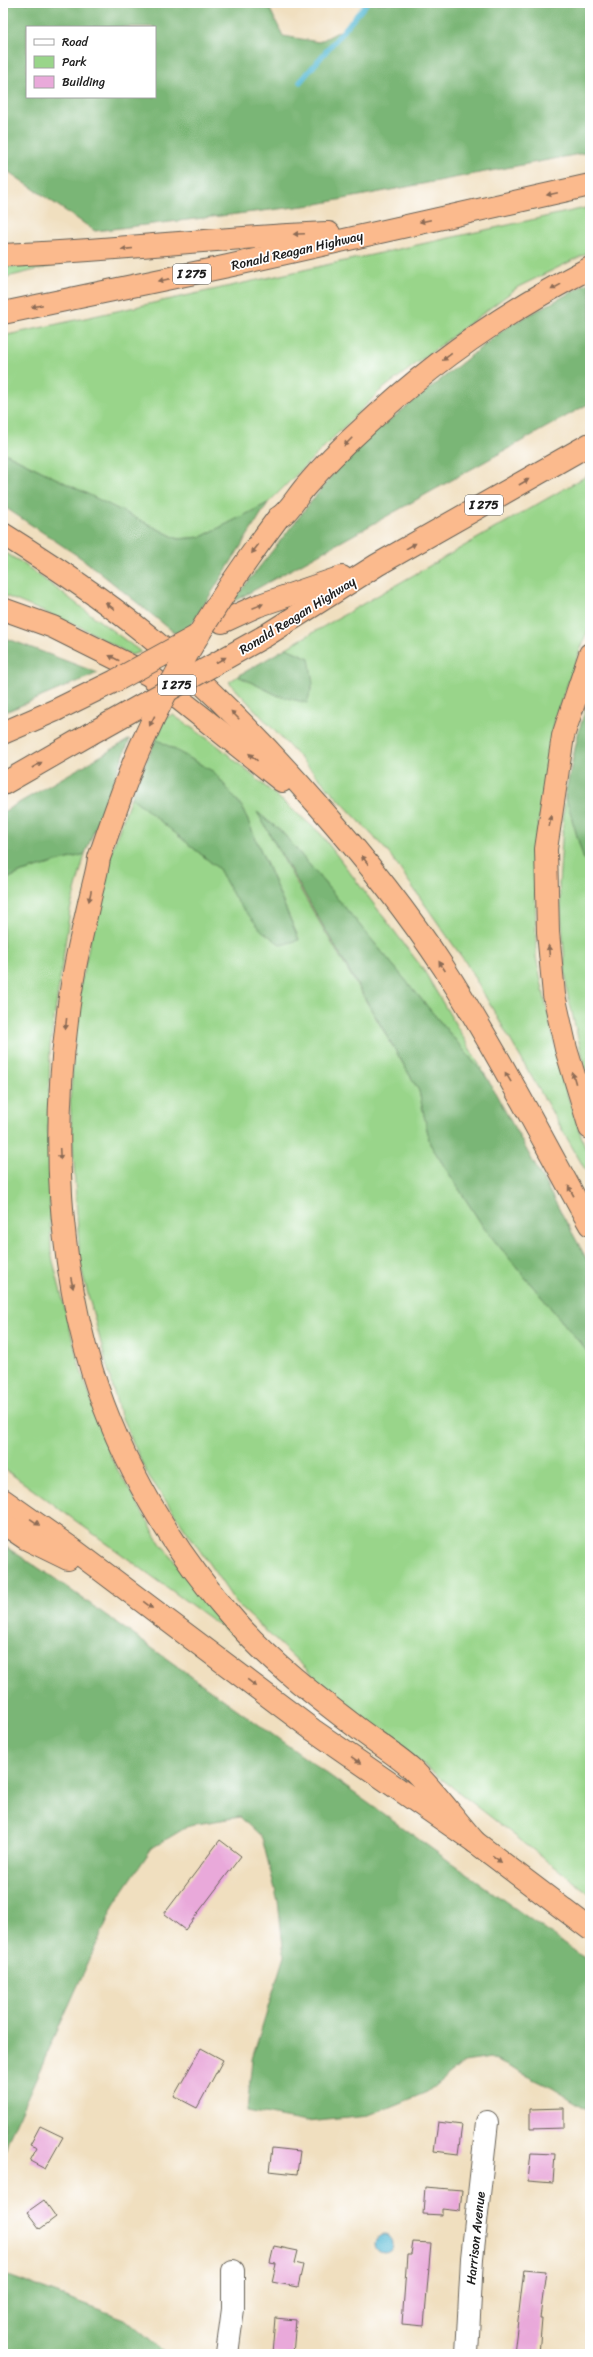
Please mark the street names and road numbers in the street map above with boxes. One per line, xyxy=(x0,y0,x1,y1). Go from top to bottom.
street label: Ronald Reagan Highway xyxy=(229,224,366,277)
road number: I 275 xyxy=(173,264,211,284)
road number: I 275 xyxy=(465,495,503,515)
street label: Ronald Reagan Highway xyxy=(234,570,361,661)
road number: I 275 xyxy=(158,675,196,695)
street label: Harrison Avenue xyxy=(459,2190,492,2286)

